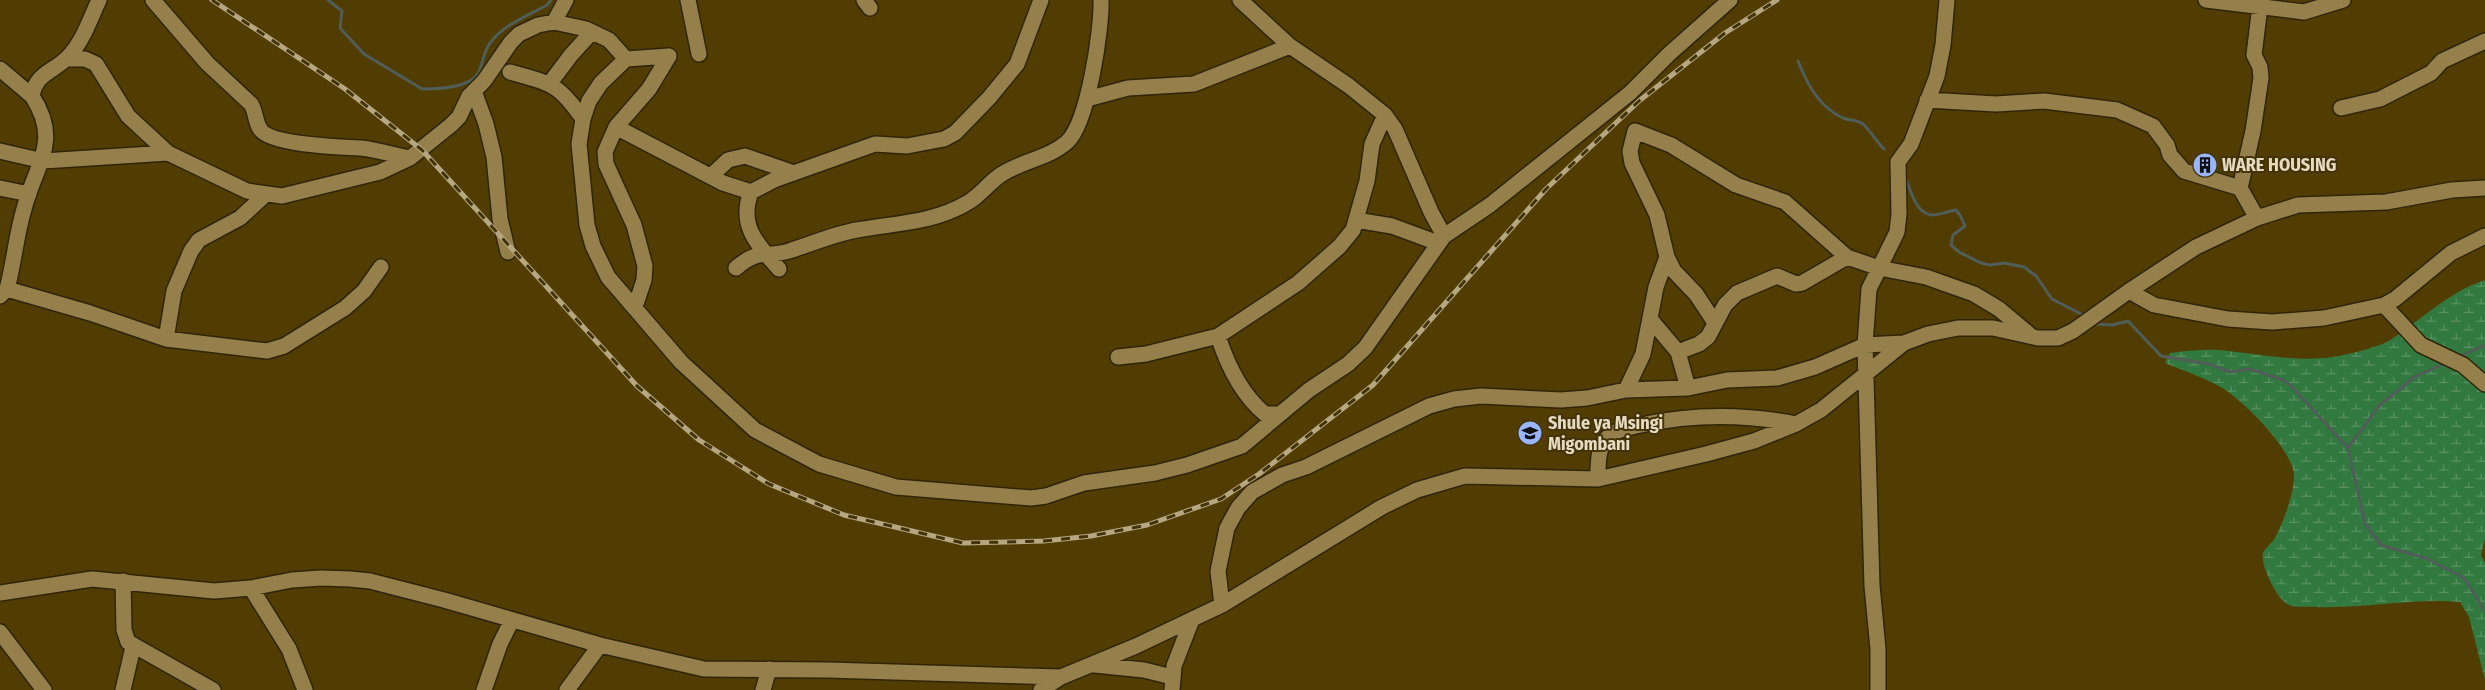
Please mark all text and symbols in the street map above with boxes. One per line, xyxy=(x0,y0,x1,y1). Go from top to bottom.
building icon: WARE HOUSING xyxy=(2192,152,2218,178)
place label: WARE HOUSING xyxy=(2222,154,2336,176)
place label: Shule ya Msingi Migombani xyxy=(1548,412,1663,455)
school or university icon: Shule ya Msingi Migombani xyxy=(1517,420,1543,446)

